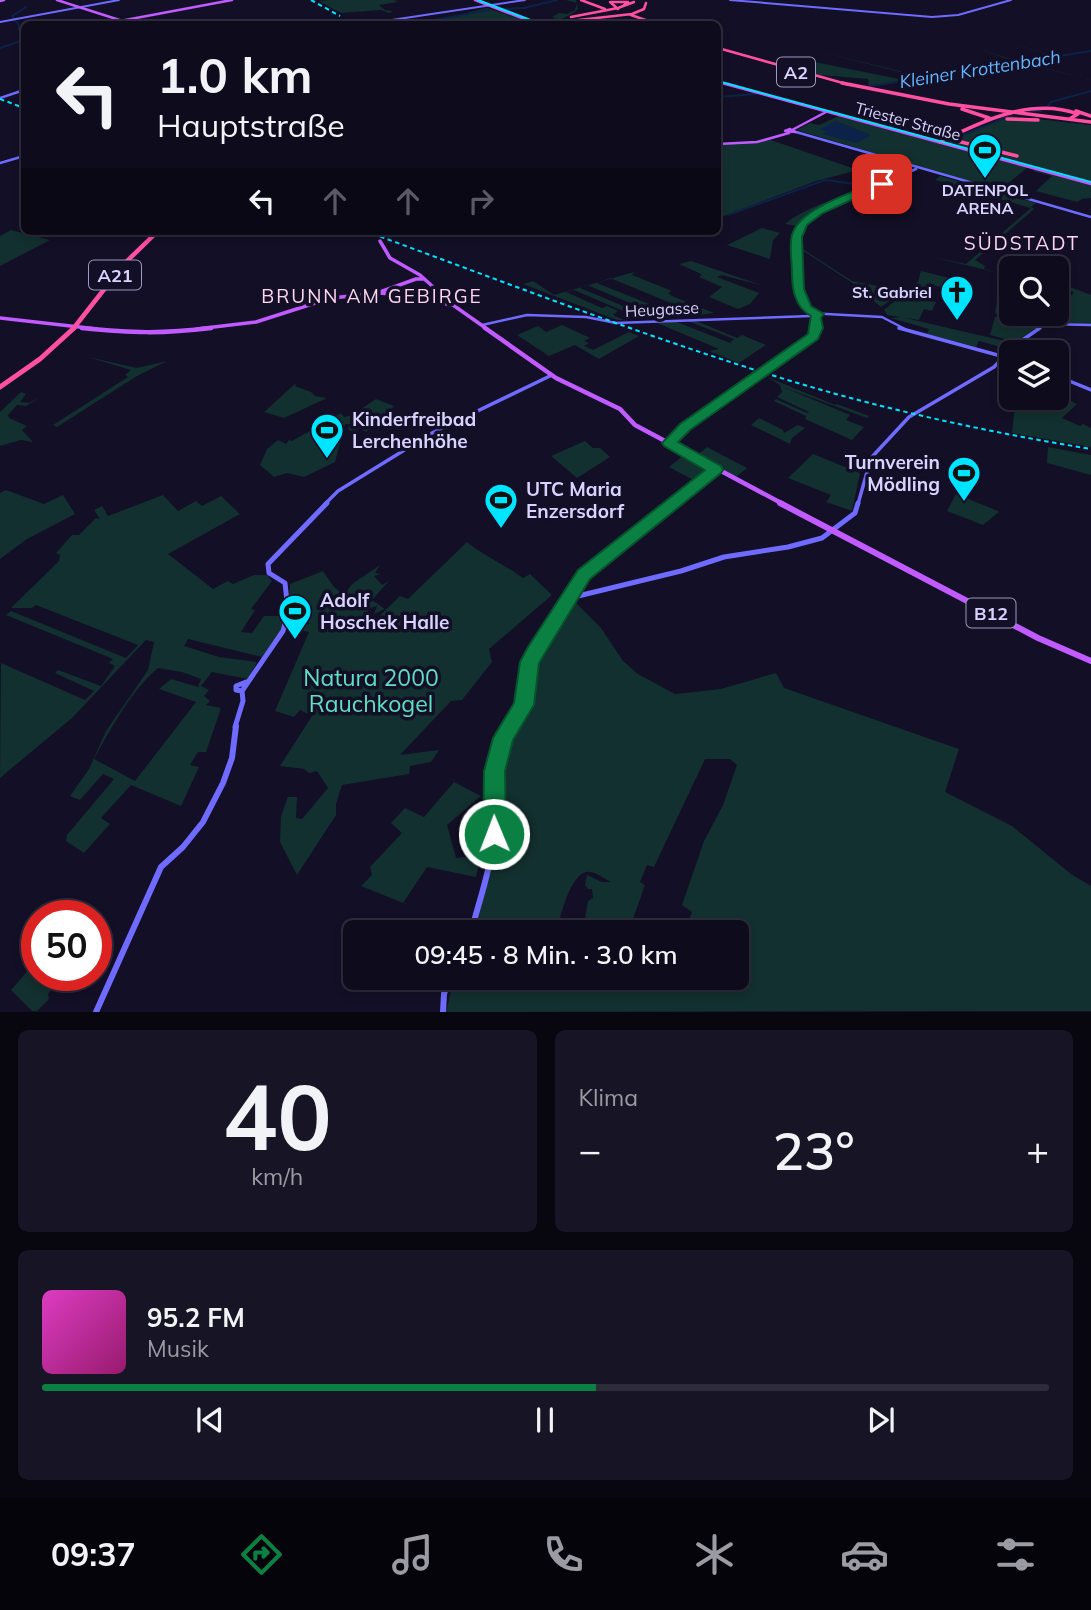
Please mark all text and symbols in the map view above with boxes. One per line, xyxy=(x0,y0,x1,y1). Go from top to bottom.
text: 1.0 km xyxy=(157,44,312,105)
water label: Kleiner Krottenbach xyxy=(898,45,1062,93)
icon: left xyxy=(42,49,133,140)
road number: A2 xyxy=(777,58,815,86)
street label: Triester Straße xyxy=(853,97,963,145)
text: Hauptstraße xyxy=(157,105,345,145)
sports icon: DATENPOL ARENA xyxy=(966,131,1004,180)
pin xyxy=(852,154,912,214)
icon: arrive xyxy=(863,165,901,203)
place label: DATENPOL ARENA xyxy=(942,180,1028,218)
icon: left xyxy=(243,182,281,220)
icon: ahead xyxy=(316,182,354,220)
icon: ahead xyxy=(389,182,427,220)
icon: right xyxy=(462,182,500,220)
district label: SÜDSTADT xyxy=(964,231,1080,255)
map controls xyxy=(999,256,1069,410)
button: search xyxy=(999,256,1069,326)
road number: A21 xyxy=(89,260,141,290)
church icon: St. Gabriel xyxy=(938,273,976,322)
place label: St. Gabriel xyxy=(852,282,932,302)
district label: BRUNN AM GEBIRGE xyxy=(261,284,483,308)
street label: Heugasse xyxy=(625,297,699,321)
button: layers xyxy=(999,340,1069,410)
place label: Kinderfreibad Lerchenhöhe xyxy=(352,407,476,453)
sports icon: Kinderfreibad Lerchenhöhe xyxy=(308,411,346,460)
place label: Turnverein Mödling xyxy=(845,450,940,496)
sports icon: Turnverein Mödling xyxy=(945,454,983,503)
place label: UTC Maria Enzersdorf xyxy=(526,477,625,523)
sports icon: UTC Maria Enzersdorf xyxy=(482,481,520,530)
place label: Adolf Hoschek Halle xyxy=(320,588,449,634)
sports icon: Adolf Hoschek Halle xyxy=(276,592,314,641)
road number: B12 xyxy=(967,598,1016,628)
park label: Natura 2000 Rauchkogel xyxy=(303,663,439,718)
position arrow xyxy=(457,797,531,871)
speed limit sign: 50 xyxy=(21,900,112,991)
text: 09:45 · 8 Min. · 3.0 km xyxy=(414,938,678,971)
text: 40 xyxy=(223,1059,332,1173)
text: Klima xyxy=(579,1083,638,1112)
text: 23° xyxy=(773,1118,855,1183)
text: − xyxy=(579,1126,601,1174)
text: + xyxy=(1026,1126,1049,1174)
text: km/h xyxy=(251,1162,303,1191)
text: 95.2 FM xyxy=(147,1301,245,1334)
text: Musik xyxy=(147,1334,209,1363)
icon: previous xyxy=(191,1401,229,1439)
icon: pause xyxy=(526,1401,564,1439)
icon: next xyxy=(862,1401,900,1439)
icon: directions xyxy=(237,1530,286,1579)
icon: music xyxy=(388,1530,437,1579)
icon: phone xyxy=(539,1530,588,1579)
icon: climate xyxy=(690,1530,739,1579)
icon: car xyxy=(840,1530,889,1579)
icon: filters xyxy=(991,1530,1040,1579)
text: 09:37 xyxy=(51,1534,136,1574)

